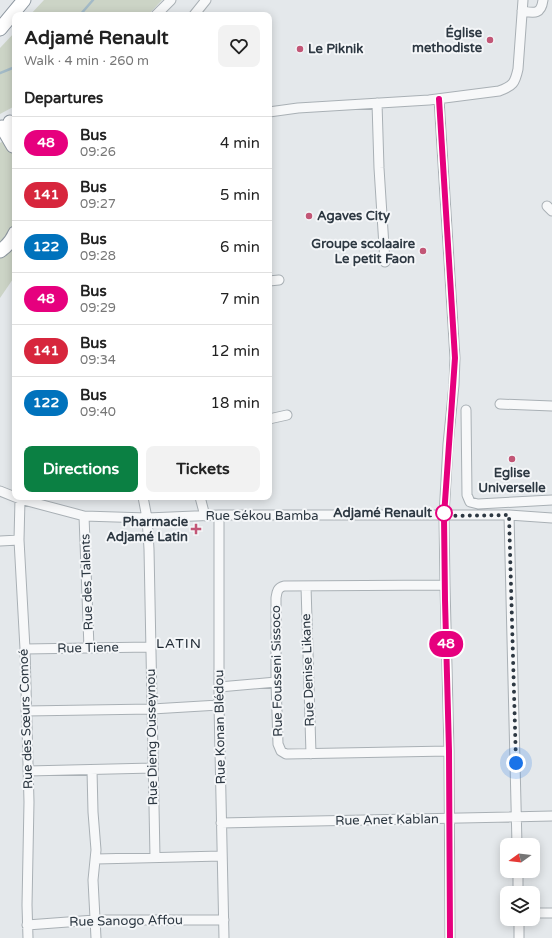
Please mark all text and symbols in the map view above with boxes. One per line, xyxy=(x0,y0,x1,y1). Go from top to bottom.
place label: Église methodiste xyxy=(412,24,483,56)
button: heart xyxy=(218,25,260,67)
text: Adjamé Renault xyxy=(24,27,169,49)
marker: Église methodiste xyxy=(485,35,495,45)
place label: Le Piknik xyxy=(308,41,363,57)
marker: Le Piknik xyxy=(295,44,305,54)
text: Walk · 4 min · 260 m xyxy=(24,53,149,69)
text: Departures xyxy=(24,89,103,107)
text: Bus xyxy=(80,126,107,144)
text: 48 xyxy=(37,134,55,151)
text: 4 min xyxy=(220,134,260,152)
text: 09:26 xyxy=(80,144,116,160)
text: Bus xyxy=(80,178,107,196)
text: 141 xyxy=(33,186,59,203)
text: 5 min xyxy=(220,186,260,204)
text: 09:27 xyxy=(80,196,116,212)
place label: Agaves City xyxy=(317,208,390,224)
marker: Agaves City xyxy=(304,211,314,221)
text: Bus xyxy=(80,230,107,248)
place label: Groupe scolaaire Le petit Faon xyxy=(311,236,416,267)
text: 122 xyxy=(33,238,59,255)
text: 6 min xyxy=(220,238,260,256)
marker: Groupe scolaaire Le petit Faon xyxy=(418,246,428,256)
text: 09:28 xyxy=(80,248,116,264)
text: Bus xyxy=(80,282,107,300)
text: 48 xyxy=(37,290,55,307)
text: 7 min xyxy=(220,290,260,308)
text: 09:29 xyxy=(80,300,116,316)
text: Bus xyxy=(80,334,107,352)
text: 141 xyxy=(33,342,59,359)
text: 12 min xyxy=(211,342,260,360)
text: 09:34 xyxy=(80,352,116,368)
text: Bus xyxy=(80,386,107,404)
text: 122 xyxy=(33,394,59,411)
text: 18 min xyxy=(211,394,260,412)
text: 09:40 xyxy=(80,404,116,420)
button: Directions xyxy=(24,446,138,492)
button: Tickets xyxy=(146,446,260,492)
marker: Eglise Universelle xyxy=(507,454,517,464)
place label: Eglise Universelle xyxy=(478,465,546,496)
marker: Adjamé Renault xyxy=(435,504,453,522)
place label: Adjamé Renault xyxy=(333,505,432,521)
street label: Rue Sékou Bamba xyxy=(205,508,319,524)
place label: Pharmacie Adjamé Latin xyxy=(106,514,189,545)
marker: Pharmacie Adjamé Latin xyxy=(191,524,201,534)
street label: Rue des Talents xyxy=(77,533,97,631)
street label: Rue Fousseni Sissoco xyxy=(268,605,286,737)
street label: Rue Denise Likane xyxy=(298,613,318,727)
line badge: 48 xyxy=(428,631,464,657)
district label: LATIN xyxy=(156,635,202,652)
text: 48 xyxy=(437,635,455,652)
street label: Rue Tiene xyxy=(57,639,119,657)
street label: Rue des Sœurs Comoé xyxy=(16,649,36,789)
street label: Rue Dieng Ousseynou xyxy=(143,669,161,805)
street label: Rue Konan Blédou xyxy=(211,670,229,784)
your location xyxy=(506,753,526,773)
street label: Rue Anet Kablan xyxy=(335,811,439,829)
north arrow xyxy=(500,838,540,878)
map controls xyxy=(500,838,540,926)
button: layers xyxy=(500,886,540,926)
street label: Rue Sanogo Affou xyxy=(69,912,183,930)

